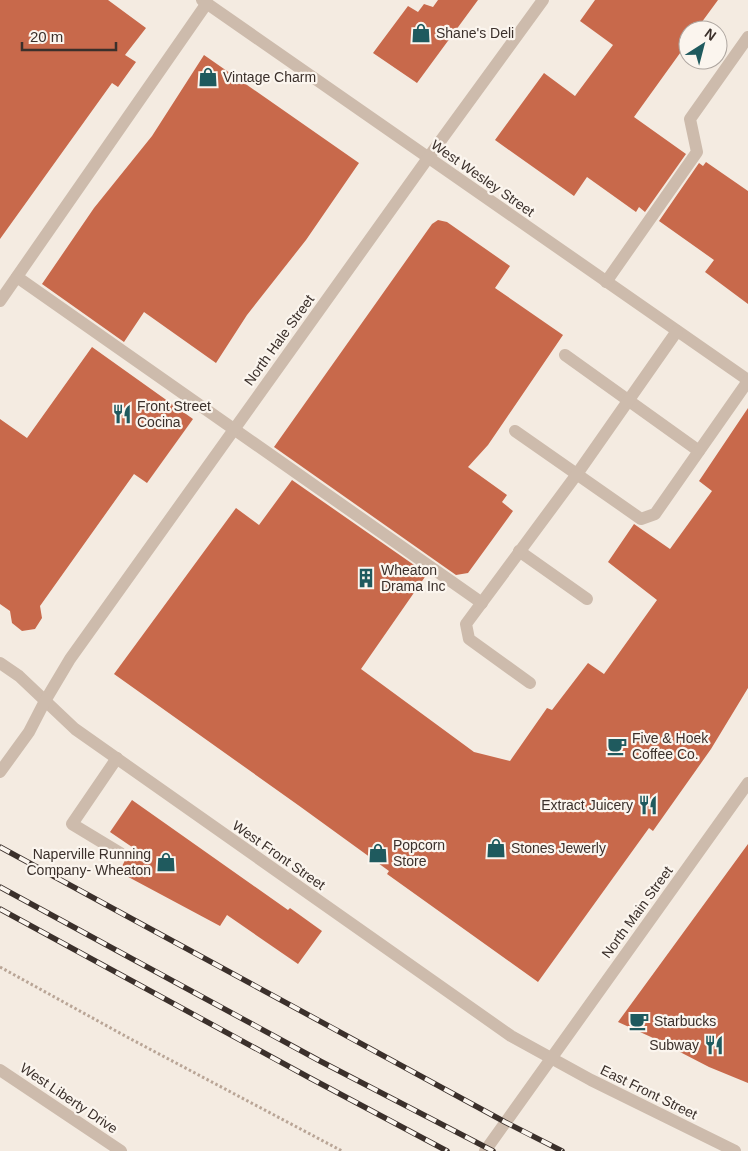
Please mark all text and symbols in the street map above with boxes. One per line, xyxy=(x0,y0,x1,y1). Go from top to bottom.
scale bar xyxy=(22,20,116,52)
north arrow xyxy=(678,20,728,70)
shop icon: Shane's Deli xyxy=(410,22,432,44)
place label: Shane's Deli xyxy=(436,25,514,41)
text: N xyxy=(702,25,719,44)
text: 20 m xyxy=(30,28,63,45)
shop icon: Vintage Charm xyxy=(197,66,219,88)
place label: Vintage Charm xyxy=(223,69,316,85)
street label: West Wesley Street xyxy=(428,136,538,220)
street label: North Hale Street xyxy=(241,291,317,388)
place label: Front Street Cocina xyxy=(137,398,211,430)
restaurant icon: Front Street Cocina xyxy=(111,403,133,425)
place label: Wheaton Drama Inc xyxy=(381,562,446,594)
building icon: Wheaton Drama Inc xyxy=(355,567,377,589)
place label: Five & Hoek Coffee Co. xyxy=(632,730,709,762)
cafe icon: Five & Hoek Coffee Co. xyxy=(606,735,628,757)
restaurant icon: Extract Juicery xyxy=(637,794,659,816)
place label: Extract Juicery xyxy=(541,797,633,813)
street label: West Front Street xyxy=(230,817,329,893)
place label: Popcorn Store xyxy=(393,837,445,869)
shop icon: Stones Jewerly xyxy=(485,837,507,859)
place label: Stones Jewerly xyxy=(511,840,606,856)
shop icon: Popcorn Store xyxy=(367,842,389,864)
place label: Naperville Running Company- Wheaton xyxy=(26,846,151,878)
shop icon: Naperville Running Company- Wheaton xyxy=(155,851,177,873)
street label: North Main Street xyxy=(598,863,676,961)
cafe icon: Starbucks xyxy=(628,1010,650,1032)
place label: Starbucks xyxy=(654,1013,716,1029)
restaurant icon: Subway xyxy=(703,1034,725,1056)
place label: Subway xyxy=(649,1037,699,1053)
street label: West Liberty Drive xyxy=(17,1059,121,1137)
street label: East Front Street xyxy=(598,1062,700,1122)

